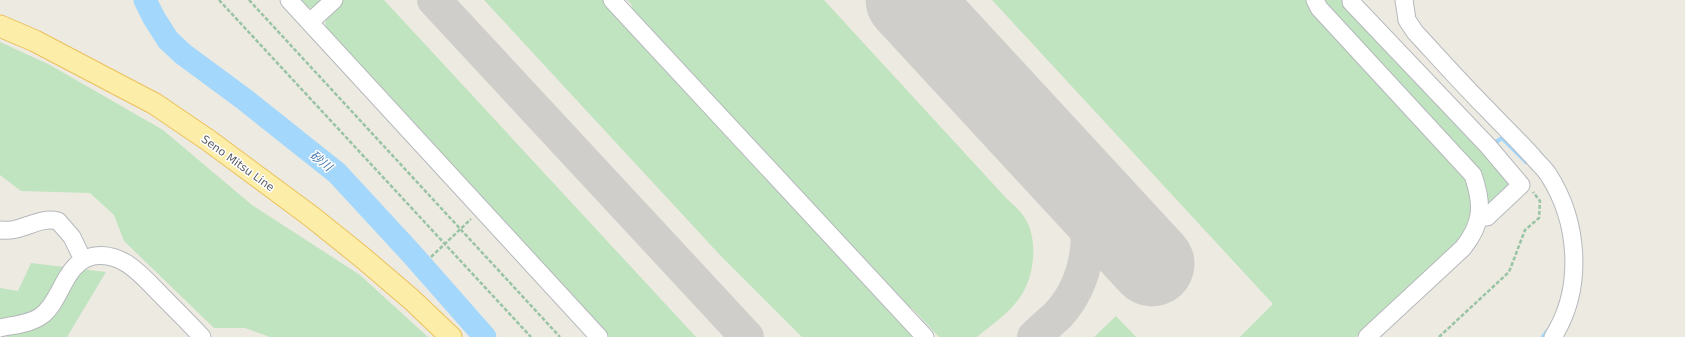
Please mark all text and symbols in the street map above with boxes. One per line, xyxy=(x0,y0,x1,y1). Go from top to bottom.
street label: Seno Mitsu Line xyxy=(199,133,277,194)
water label: 砂川 xyxy=(307,148,336,175)

